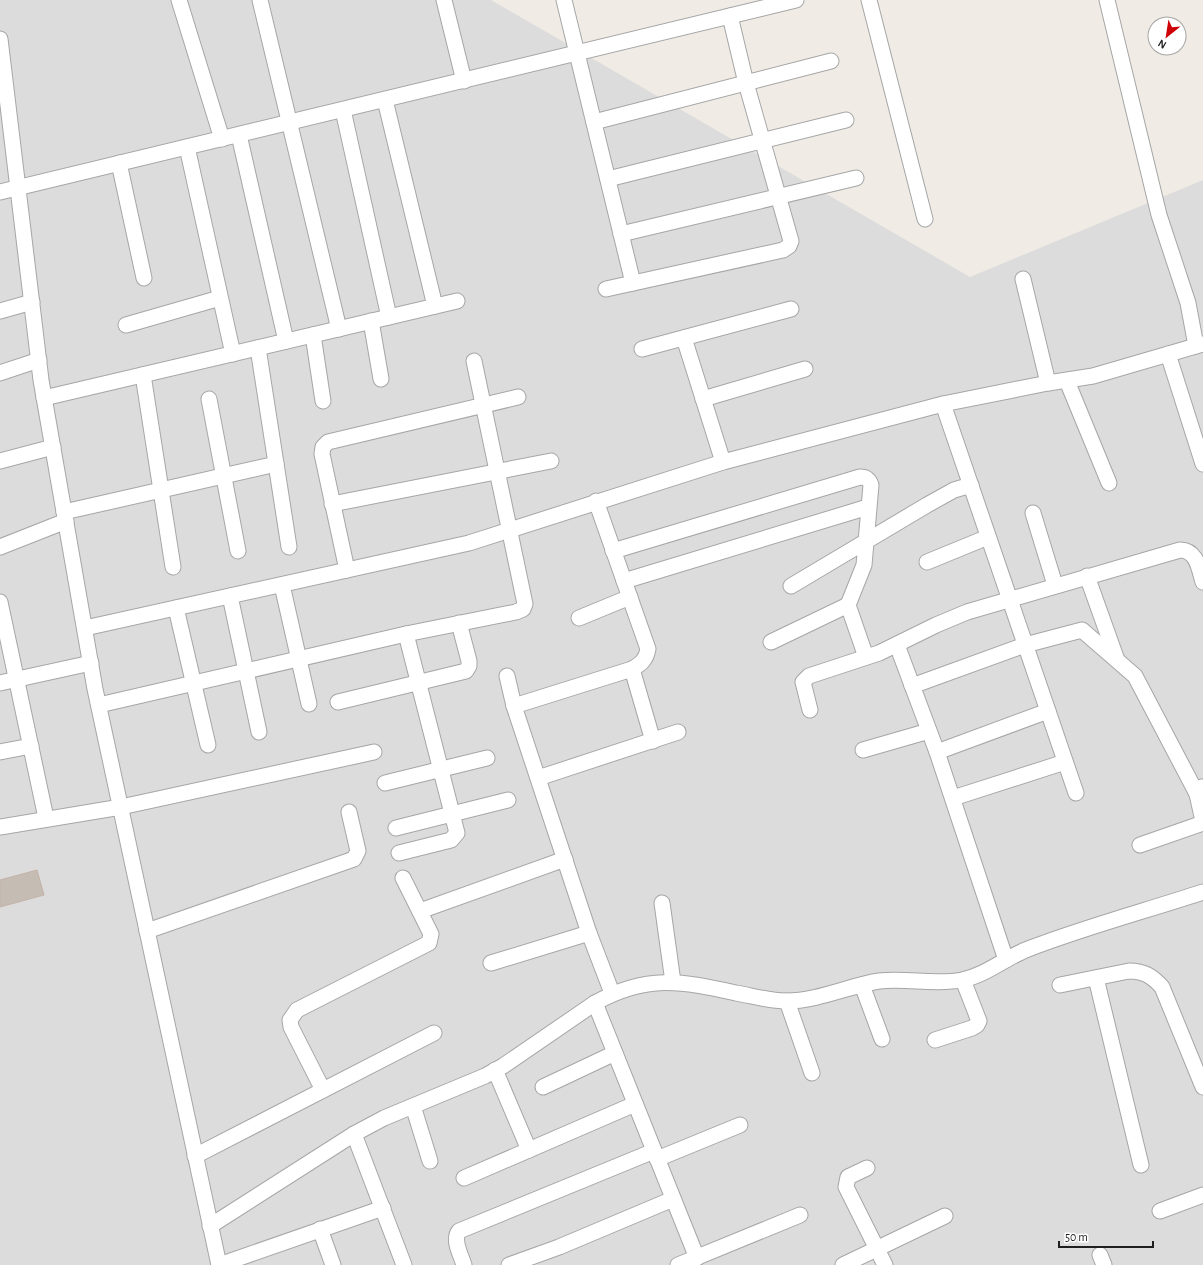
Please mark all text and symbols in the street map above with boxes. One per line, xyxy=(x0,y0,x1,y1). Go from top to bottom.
north arrow xyxy=(1147,16,1187,56)
text: N xyxy=(1156,38,1168,51)
scale bar xyxy=(1059,1223,1153,1249)
text: 50 m xyxy=(1065,1231,1088,1243)

